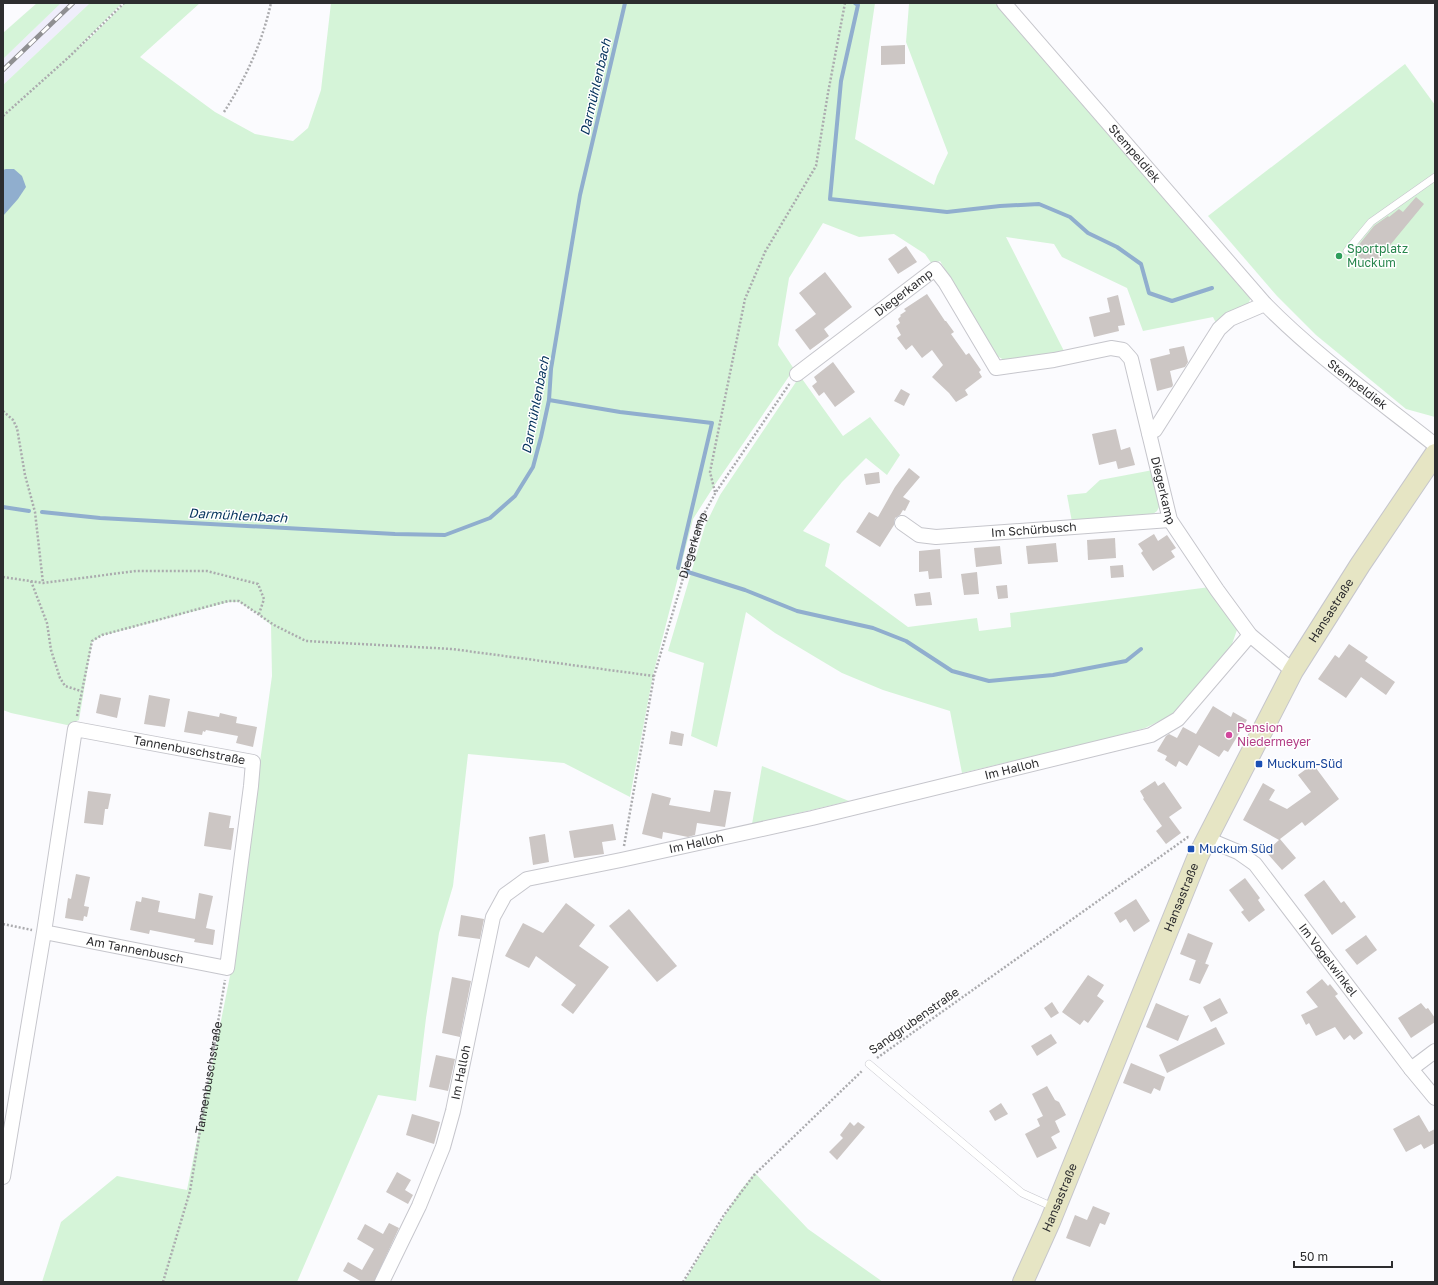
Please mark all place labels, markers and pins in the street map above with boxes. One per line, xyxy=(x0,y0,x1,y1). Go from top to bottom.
place label: Sportplatz Muckum xyxy=(1347,241,1408,270)
marker: Sportplatz Muckum xyxy=(1334,251,1344,261)
place label: Pension Niedermeyer xyxy=(1237,720,1311,749)
marker: Pension Niedermeyer xyxy=(1224,730,1234,740)
place label: Muckum-Süd xyxy=(1267,756,1343,771)
marker: Muckum-Süd xyxy=(1254,759,1264,769)
place label: Muckum Süd xyxy=(1199,841,1273,856)
marker: Muckum Süd xyxy=(1186,844,1196,854)

